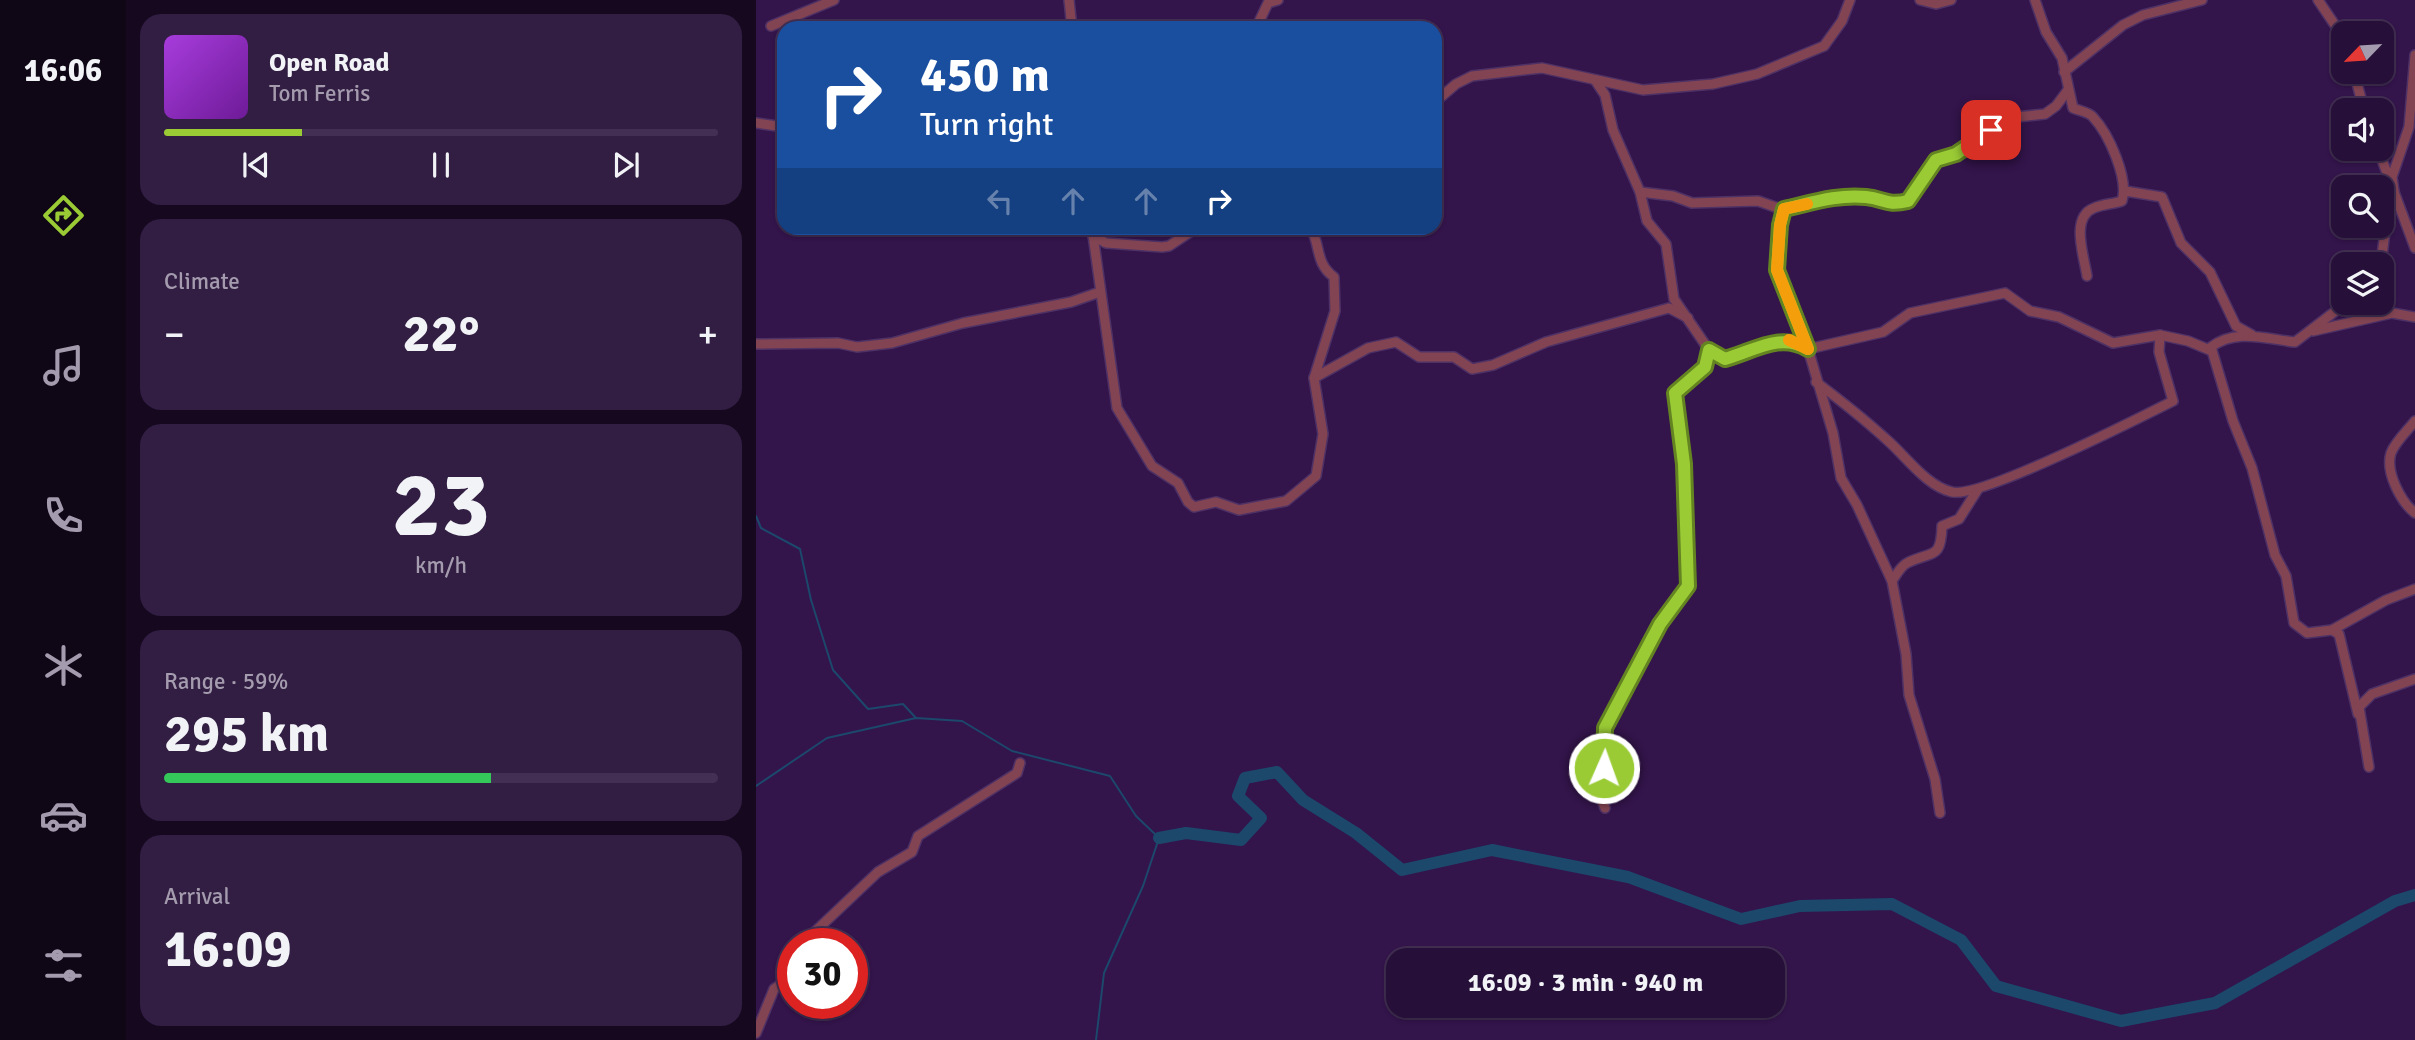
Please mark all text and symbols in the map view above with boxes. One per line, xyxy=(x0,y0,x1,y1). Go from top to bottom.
north arrow xyxy=(2331,21,2394,84)
map controls xyxy=(2331,21,2394,315)
text: 450 m xyxy=(920,45,1050,105)
text: Open Road xyxy=(269,47,390,79)
icon: right xyxy=(805,49,896,140)
text: 16:06 xyxy=(24,51,102,90)
text: Tom Ferris xyxy=(269,79,370,108)
button: sound xyxy=(2331,98,2394,161)
pin xyxy=(1961,100,2021,160)
text: Turn right xyxy=(920,105,1053,144)
icon: arrive xyxy=(1972,111,2010,149)
icon: previous xyxy=(237,146,275,184)
icon: pause xyxy=(422,146,460,184)
icon: next xyxy=(607,146,645,184)
button: search xyxy=(2331,175,2394,238)
icon: left xyxy=(981,182,1019,220)
icon: ahead xyxy=(1054,182,1092,220)
icon: ahead xyxy=(1127,182,1165,220)
icon: right xyxy=(1200,182,1238,220)
icon: directions xyxy=(39,191,88,240)
button: layers xyxy=(2331,252,2394,315)
text: Climate xyxy=(164,267,240,296)
text: 22° xyxy=(403,302,479,366)
text: − xyxy=(164,311,185,358)
text: + xyxy=(697,311,718,358)
icon: music xyxy=(39,341,88,390)
text: 23 xyxy=(392,449,490,562)
icon: phone xyxy=(39,491,88,540)
text: km/h xyxy=(415,551,467,580)
icon: climate xyxy=(39,641,88,690)
text: Range · 59% xyxy=(164,667,288,696)
text: 295 km xyxy=(164,702,329,766)
position arrow xyxy=(1567,731,1641,805)
icon: car xyxy=(39,791,88,840)
text: Arrival xyxy=(164,882,230,911)
text: 16:09 xyxy=(164,917,292,981)
speed limit sign: 30 xyxy=(777,928,868,1019)
icon: filters xyxy=(39,941,88,990)
text: 16:09 · 3 min · 940 m xyxy=(1468,967,1703,999)

